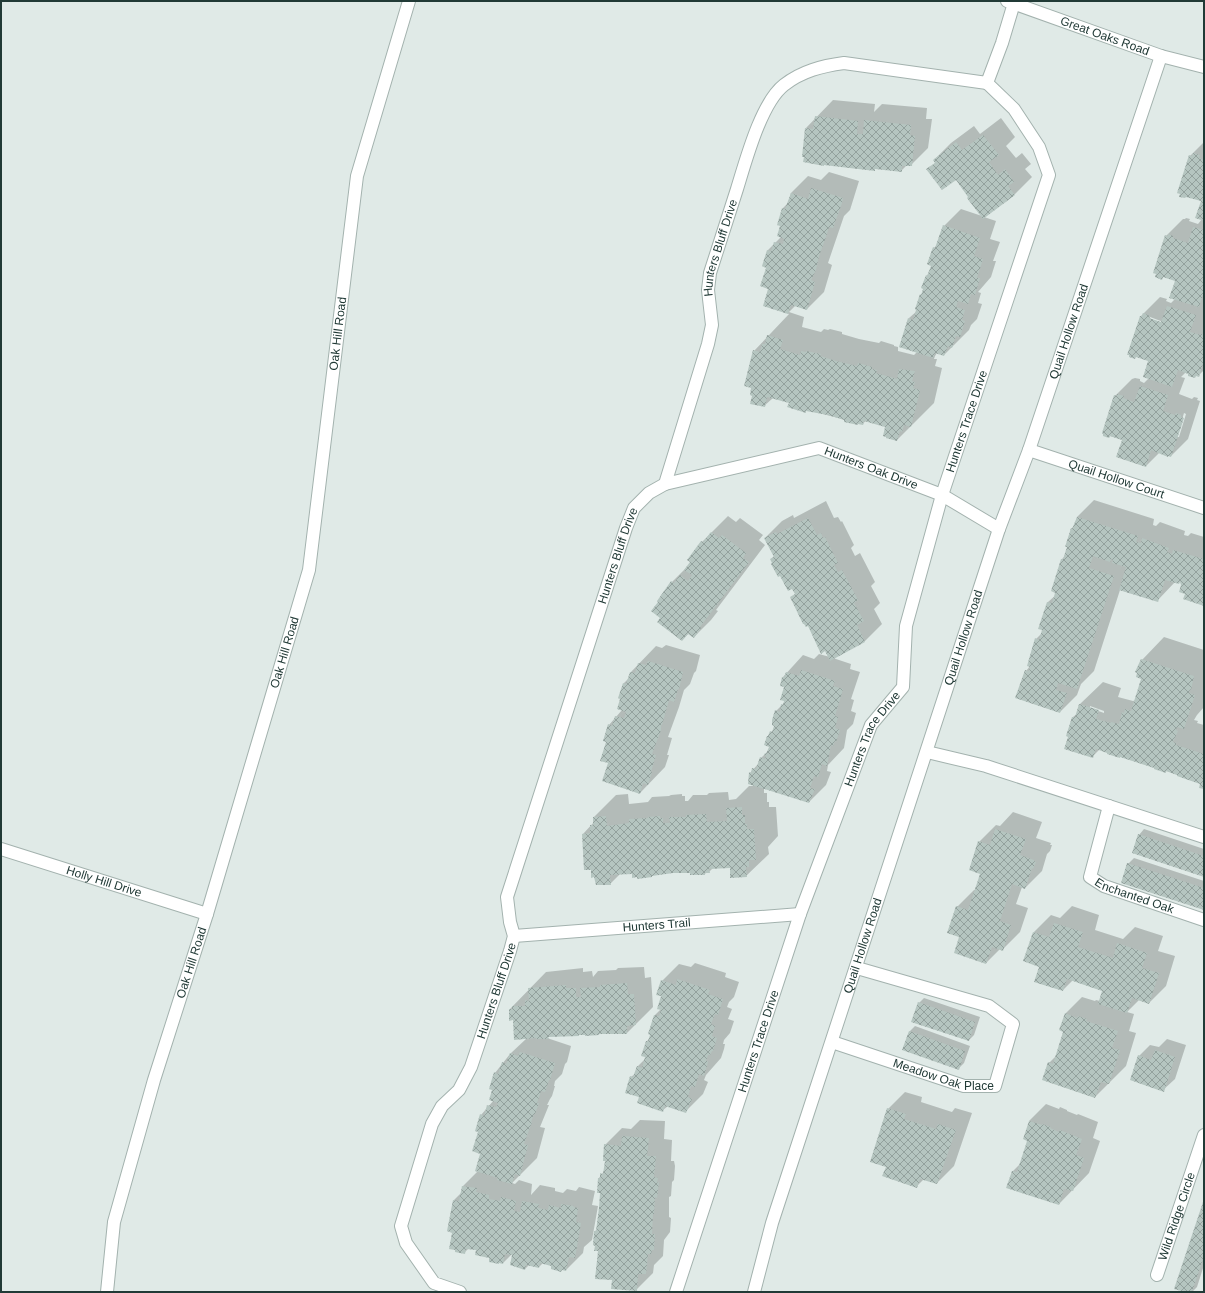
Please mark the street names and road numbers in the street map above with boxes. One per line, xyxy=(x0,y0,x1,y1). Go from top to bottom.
street label: Great Oaks Road xyxy=(1059,14,1151,58)
street label: Hunters Bluff Drive xyxy=(701,197,740,297)
street label: Quail Hollow Road xyxy=(1046,282,1091,381)
street label: Oak Hill Road xyxy=(326,296,349,371)
street label: Hunters Trace Drive xyxy=(943,368,990,474)
street label: Hunters Oak Drive xyxy=(823,444,920,492)
street label: Quail Hollow Court xyxy=(1067,457,1167,502)
street label: Hunters Bluff Drive xyxy=(595,505,641,606)
street label: Quail Hollow Road xyxy=(941,588,986,687)
street label: Oak Hill Road xyxy=(267,615,302,690)
street label: Hunters Trace Drive xyxy=(842,688,903,788)
street label: Holly Hill Drive xyxy=(65,863,144,900)
street label: Enchanted Oak xyxy=(1092,875,1177,917)
street label: Quail Hollow Road xyxy=(841,896,885,995)
street label: Hunters Trail xyxy=(622,915,691,935)
street label: Oak Hill Road xyxy=(174,925,209,1000)
street label: Hunters Bluff Drive xyxy=(474,941,519,1041)
street label: Hunters Trace Drive xyxy=(735,988,782,1094)
street label: Meadow Oak Place xyxy=(891,1056,994,1093)
street label: Wild Ridge Circle xyxy=(1155,1170,1198,1262)

